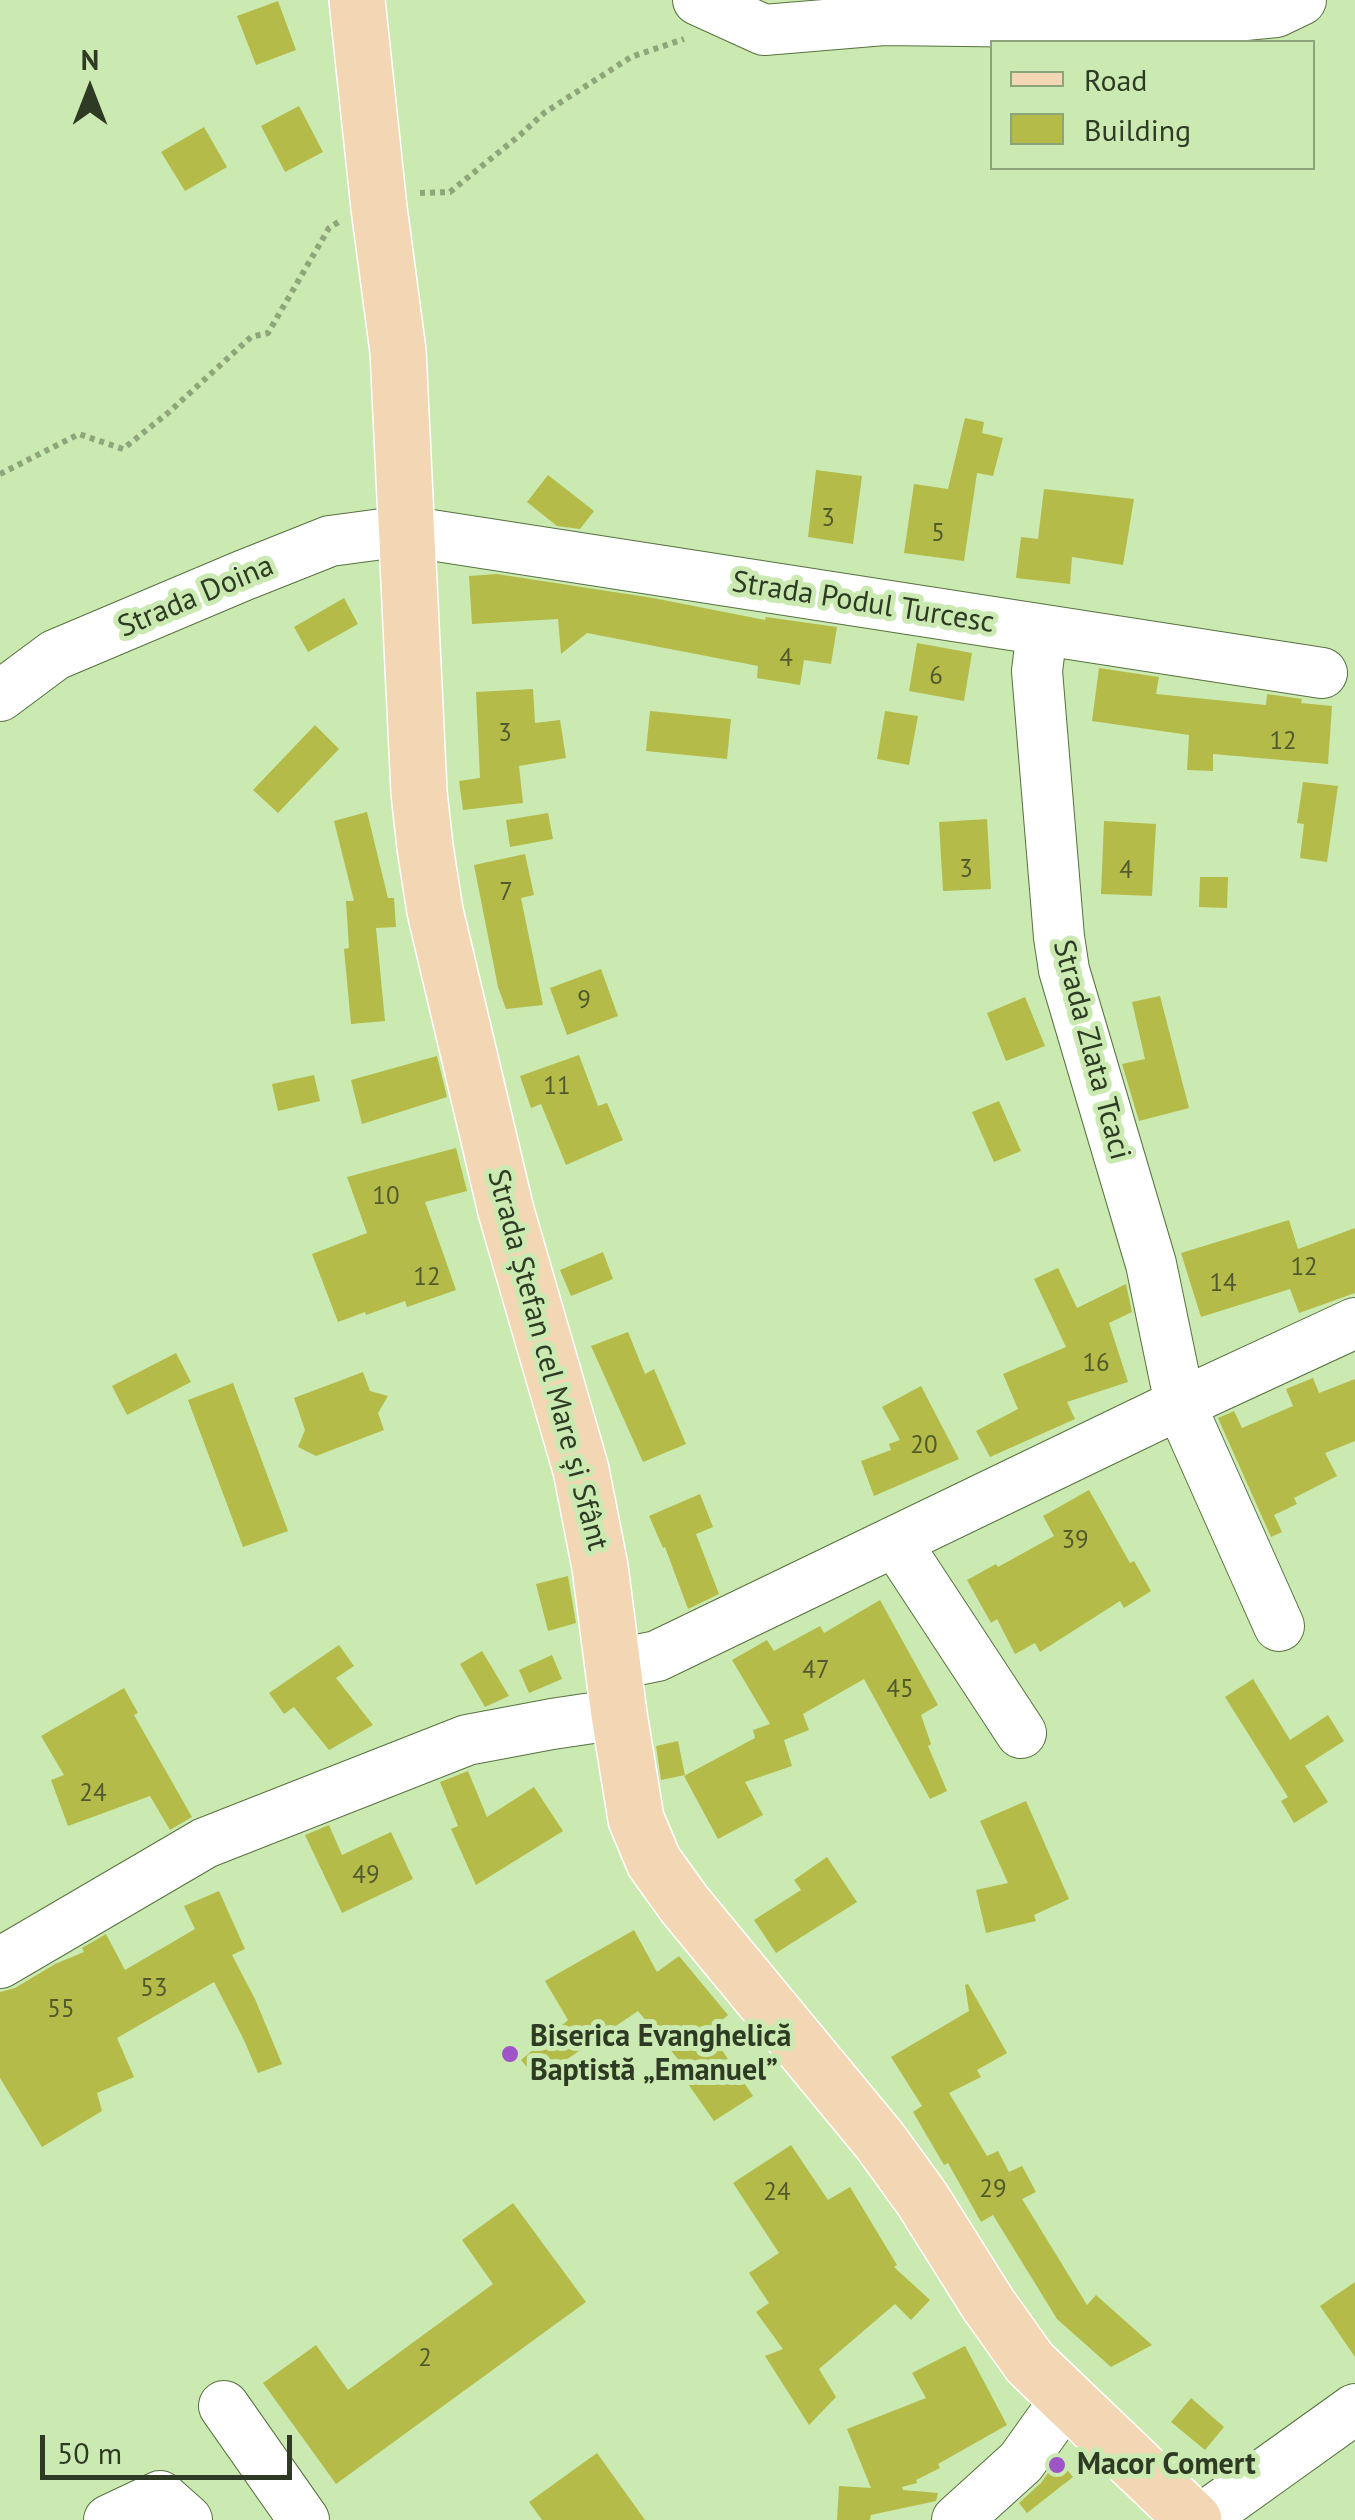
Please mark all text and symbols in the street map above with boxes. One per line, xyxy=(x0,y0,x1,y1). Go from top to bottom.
north arrow xyxy=(40,40,140,140)
legend xyxy=(990,40,1315,170)
text: N xyxy=(81,41,99,78)
text: Road xyxy=(1084,60,1148,99)
text: Building xyxy=(1084,110,1191,149)
house number: 3 xyxy=(821,504,835,534)
house number: 5 xyxy=(931,519,945,549)
street label: Strada Doina xyxy=(113,548,279,646)
street label: Strada Podul Turcesc xyxy=(729,564,997,642)
house number: 4 xyxy=(779,644,793,674)
house number: 6 xyxy=(929,662,943,692)
house number: 3 xyxy=(498,719,512,749)
house number: 12 xyxy=(1269,727,1297,757)
house number: 3 xyxy=(959,855,973,885)
house number: 4 xyxy=(1119,856,1133,886)
house number: 7 xyxy=(499,878,513,908)
street label: Strada Zlata Tcaci xyxy=(1044,936,1138,1164)
house number: 9 xyxy=(577,986,591,1016)
house number: 11 xyxy=(543,1072,571,1102)
street label: Strada Ștefan cel Mare și Sfânt xyxy=(479,1166,615,1554)
house number: 10 xyxy=(372,1182,400,1212)
house number: 12 xyxy=(1290,1253,1318,1283)
house number: 12 xyxy=(413,1263,441,1293)
house number: 14 xyxy=(1209,1269,1237,1299)
house number: 16 xyxy=(1082,1349,1110,1379)
house number: 20 xyxy=(910,1431,938,1461)
house number: 39 xyxy=(1061,1526,1089,1556)
house number: 47 xyxy=(802,1656,830,1686)
house number: 45 xyxy=(886,1675,914,1705)
house number: 24 xyxy=(79,1779,107,1809)
house number: 49 xyxy=(352,1861,380,1891)
house number: 53 xyxy=(140,1974,168,2004)
house number: 55 xyxy=(47,1995,75,2025)
place label: Biserica Evanghelică Baptistă „Emanuel” xyxy=(530,2019,791,2090)
marker: Biserica Evanghelică Baptistă „Emanuel” xyxy=(499,2043,521,2065)
house number: 29 xyxy=(979,2175,1007,2205)
house number: 24 xyxy=(763,2178,791,2208)
house number: 2 xyxy=(418,2344,432,2374)
scale bar xyxy=(45,2415,298,2477)
text: 50 m xyxy=(57,2433,122,2472)
place label: Macor Comert xyxy=(1077,2447,1256,2483)
marker: Macor Comert xyxy=(1046,2454,1068,2476)

